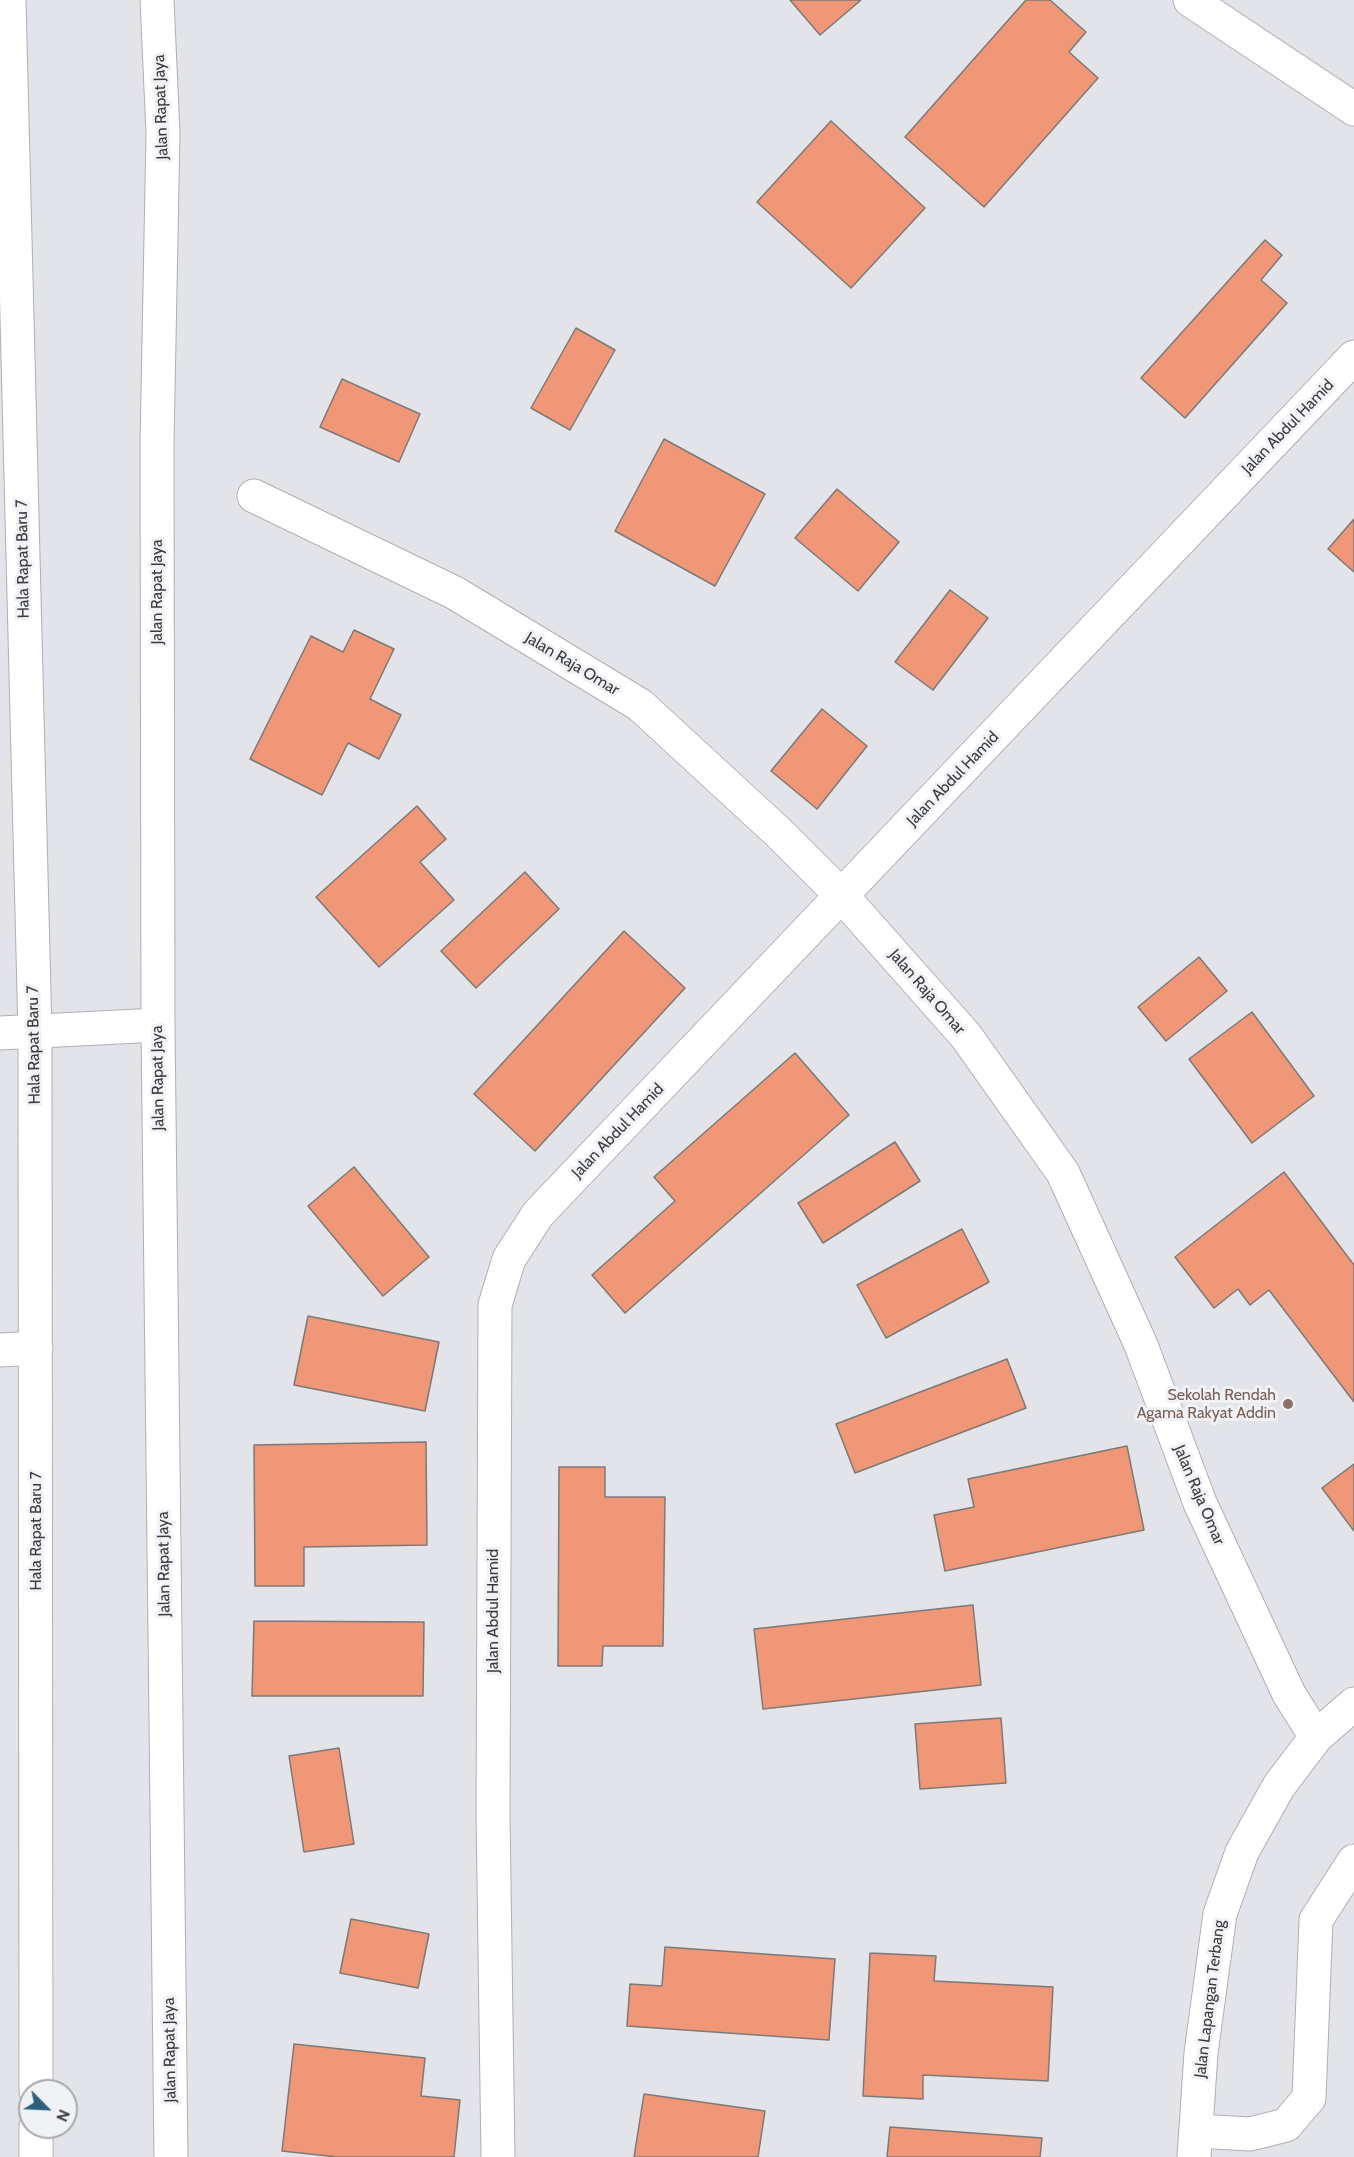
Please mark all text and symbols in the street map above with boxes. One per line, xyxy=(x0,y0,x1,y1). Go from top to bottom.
street label: Jalan Rapat Jaya xyxy=(150,54,172,160)
street label: Jalan Abdul Hamid xyxy=(1238,376,1338,478)
street label: Hala Rapat Baru 7 xyxy=(12,499,34,619)
street label: Jalan Rapat Jaya xyxy=(147,539,167,645)
street label: Jalan Raja Omar xyxy=(521,628,623,700)
street label: Jalan Abdul Hamid xyxy=(903,728,1003,830)
street label: Jalan Raja Omar xyxy=(885,946,969,1038)
street label: Hala Rapat Baru 7 xyxy=(23,985,45,1105)
street label: Jalan Rapat Jaya xyxy=(147,1025,169,1131)
street label: Jalan Abdul Hamid xyxy=(568,1080,668,1182)
place label: Sekolah Rendah Agama Rakyat Addin xyxy=(1137,1385,1276,1423)
marker: Sekolah Rendah Agama Rakyat Addin xyxy=(1281,1397,1295,1411)
street label: Jalan Raja Omar xyxy=(1169,1442,1229,1548)
street label: Hala Rapat Baru 7 xyxy=(26,1472,46,1590)
street label: Jalan Rapat Jaya xyxy=(153,1511,175,1617)
street label: Jalan Abdul Hamid xyxy=(483,1549,503,1673)
street label: Jalan Lapangan Terbang xyxy=(1191,1919,1229,2079)
street label: Jalan Rapat Jaya xyxy=(159,1997,181,2103)
north arrow xyxy=(18,2079,78,2139)
text: N xyxy=(52,2107,74,2125)

